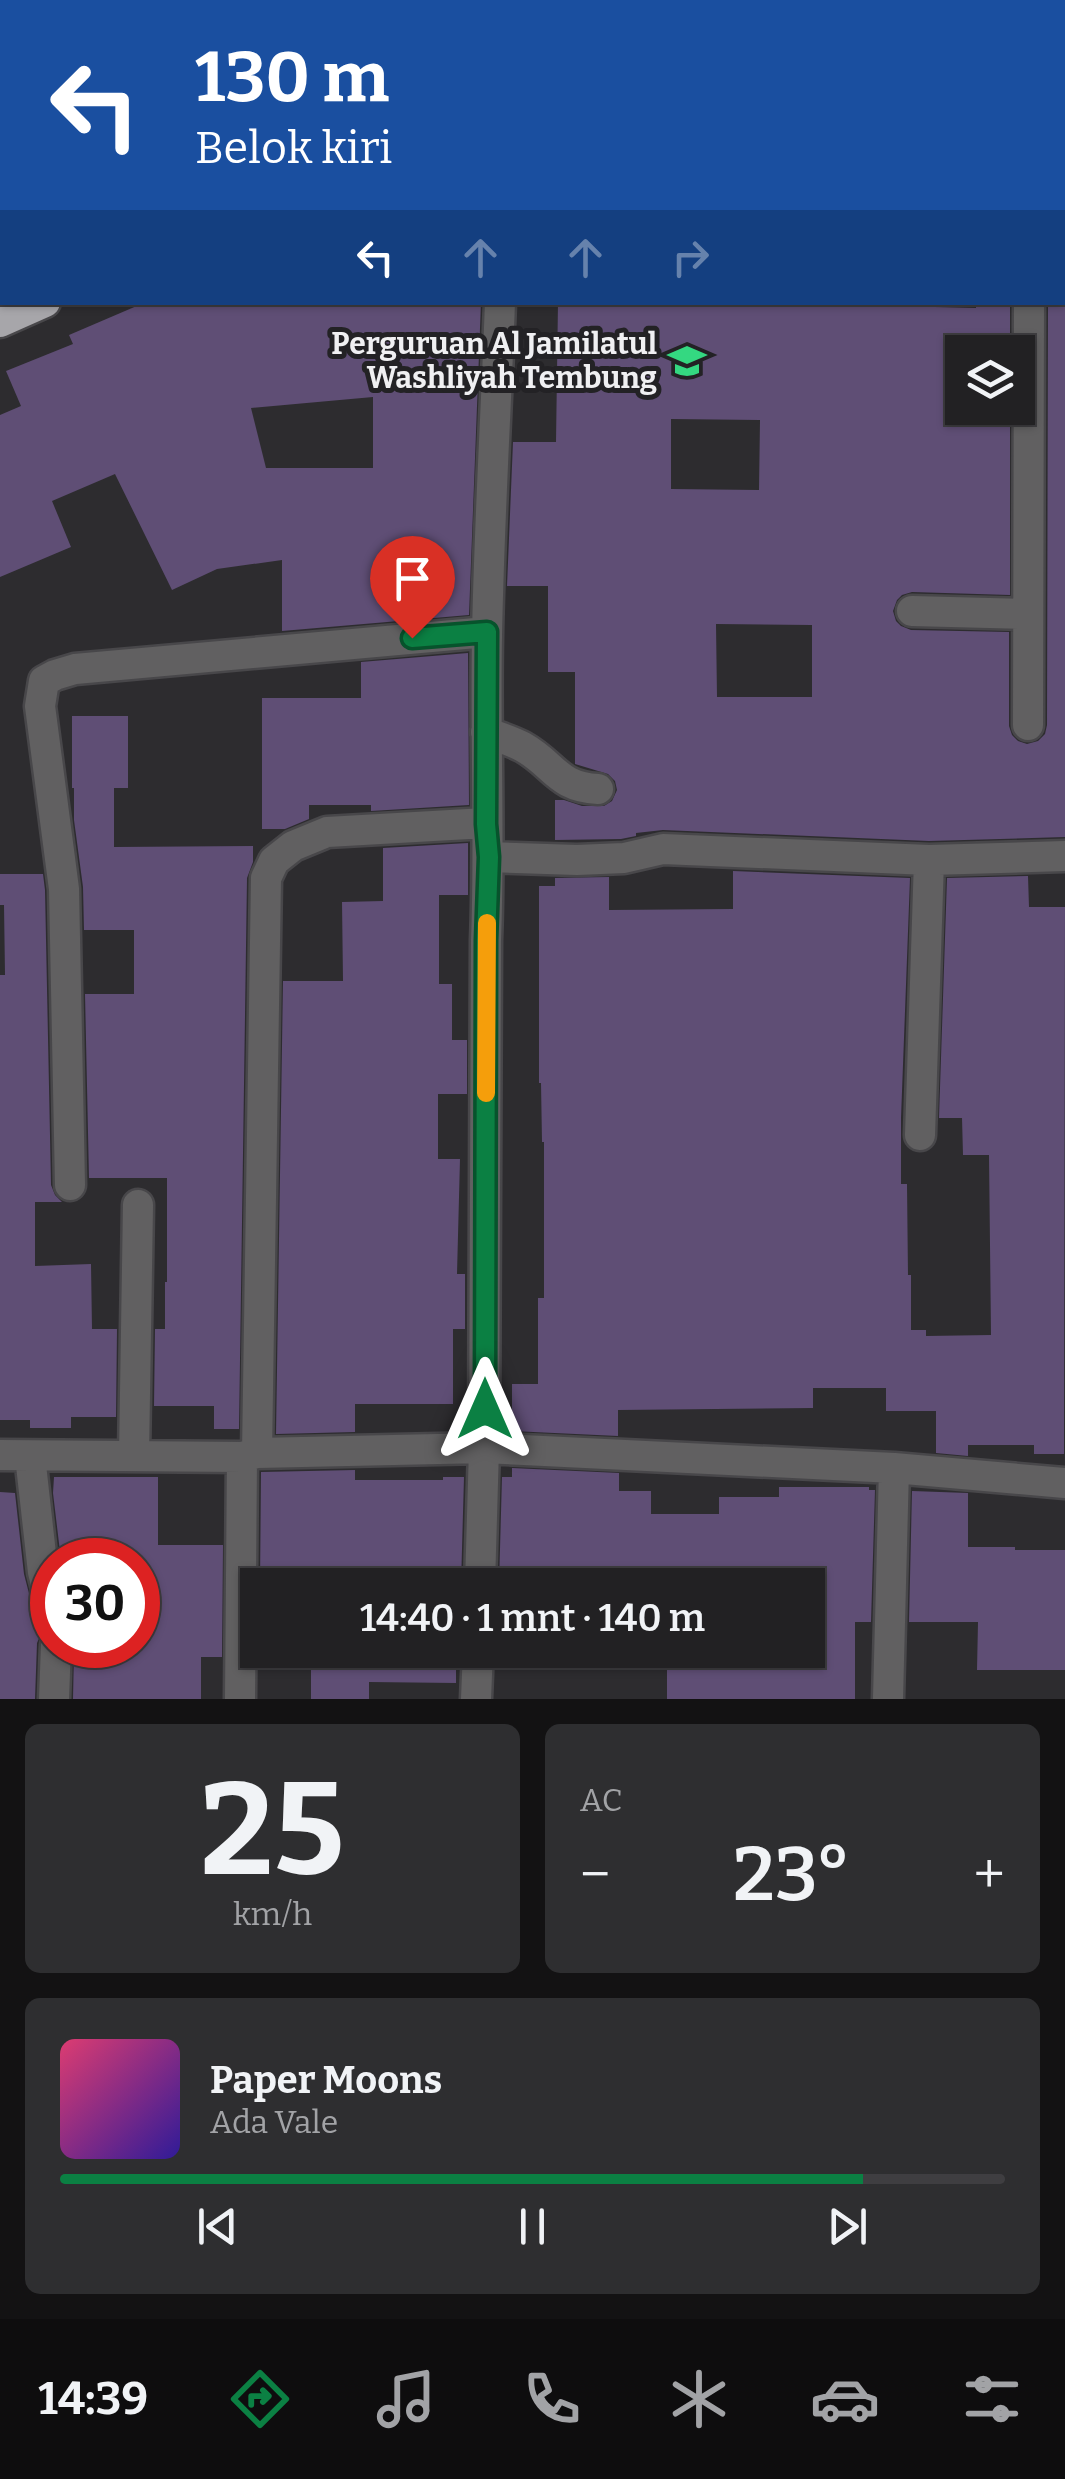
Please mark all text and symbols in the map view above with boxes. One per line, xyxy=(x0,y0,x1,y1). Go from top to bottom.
text: 130 m xyxy=(195,36,389,120)
icon: left xyxy=(30,40,160,170)
text: Belok kiri xyxy=(195,121,392,175)
icon: left xyxy=(348,230,403,285)
icon: ahead xyxy=(453,230,508,285)
icon: ahead xyxy=(558,230,613,285)
icon: right xyxy=(663,230,718,285)
place label: Perguruan Al Jamilatul Washliyah Tembung xyxy=(331,326,657,396)
map controls xyxy=(945,335,1035,425)
button: layers xyxy=(945,335,1035,425)
school or university icon: Perguruan Al Jamilatul Washliyah Tembung xyxy=(666,340,708,382)
pin xyxy=(370,536,455,639)
icon: arrive xyxy=(385,551,440,606)
position arrow xyxy=(433,1357,537,1461)
speed limit sign: 30 xyxy=(30,1538,160,1668)
text: 14:40 · 1 mnt · 140 m xyxy=(360,1595,705,1641)
text: 25 xyxy=(200,1752,345,1908)
text: AC xyxy=(580,1781,623,1819)
text: 23° xyxy=(733,1830,851,1920)
text: − xyxy=(580,1842,610,1908)
text: + xyxy=(974,1842,1005,1908)
text: km/h xyxy=(233,1895,312,1933)
text: Paper Moons xyxy=(210,2057,442,2103)
text: Ada Vale xyxy=(210,2103,338,2141)
icon: previous xyxy=(190,2199,245,2254)
icon: pause xyxy=(505,2199,560,2254)
icon: next xyxy=(820,2199,875,2254)
icon: directions xyxy=(225,2364,295,2434)
icon: music xyxy=(371,2364,441,2434)
icon: phone xyxy=(517,2364,587,2434)
icon: climate xyxy=(664,2364,734,2434)
icon: car xyxy=(810,2364,880,2434)
icon: filters xyxy=(957,2364,1027,2434)
text: 14:39 xyxy=(38,2372,148,2426)

